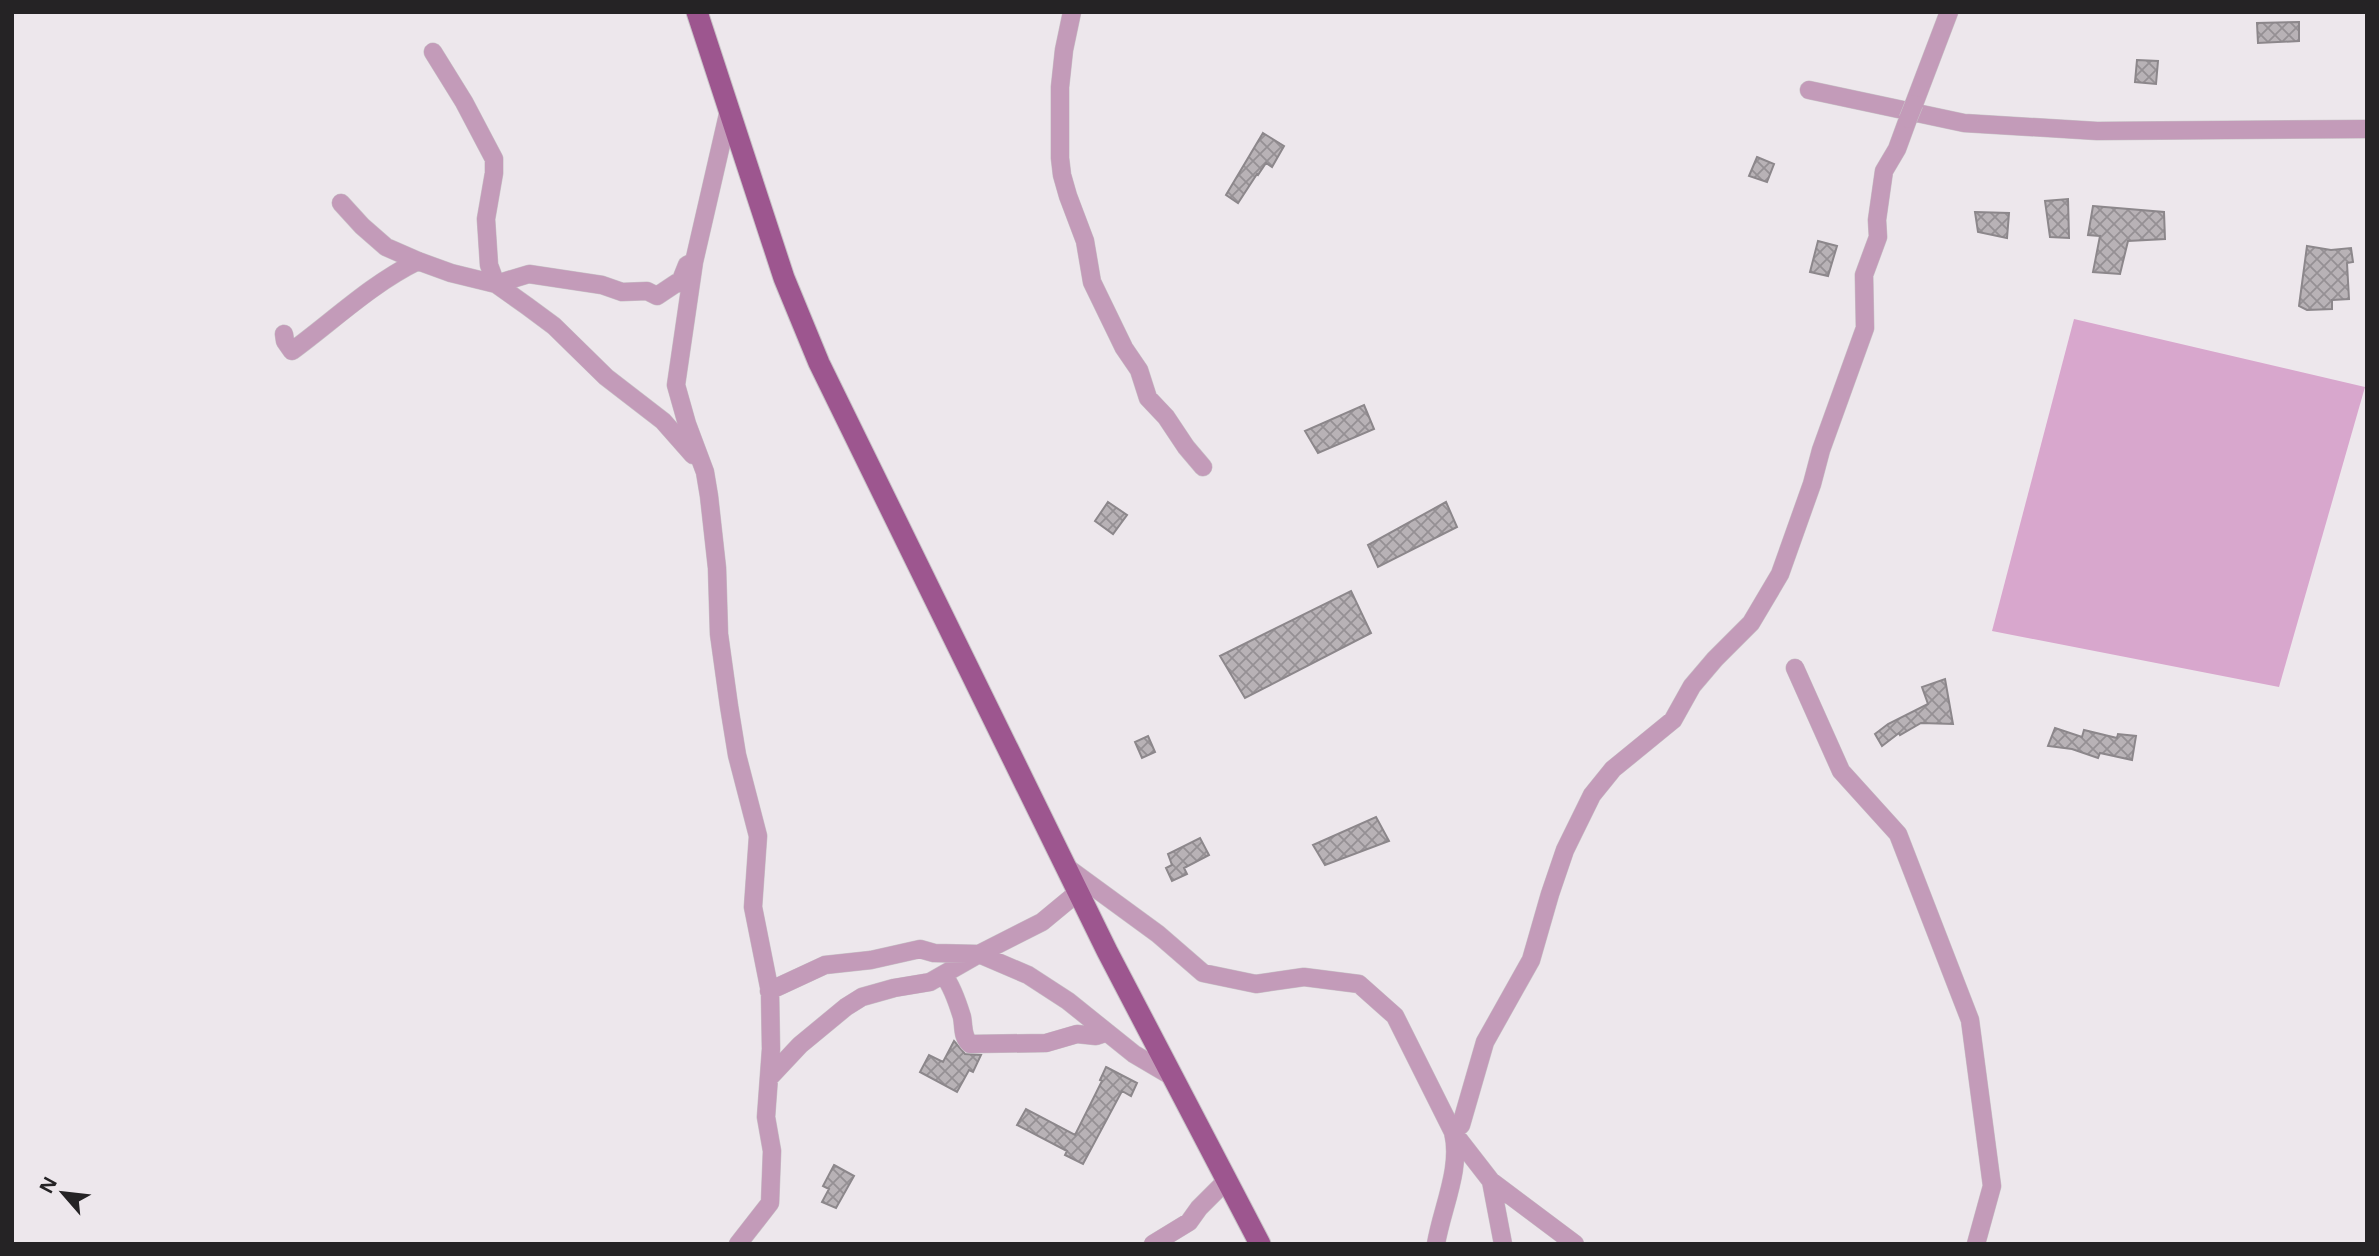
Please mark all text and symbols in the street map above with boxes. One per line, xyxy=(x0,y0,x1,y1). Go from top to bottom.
north arrow xyxy=(28,1158,98,1228)
text: N xyxy=(33,1172,63,1198)

